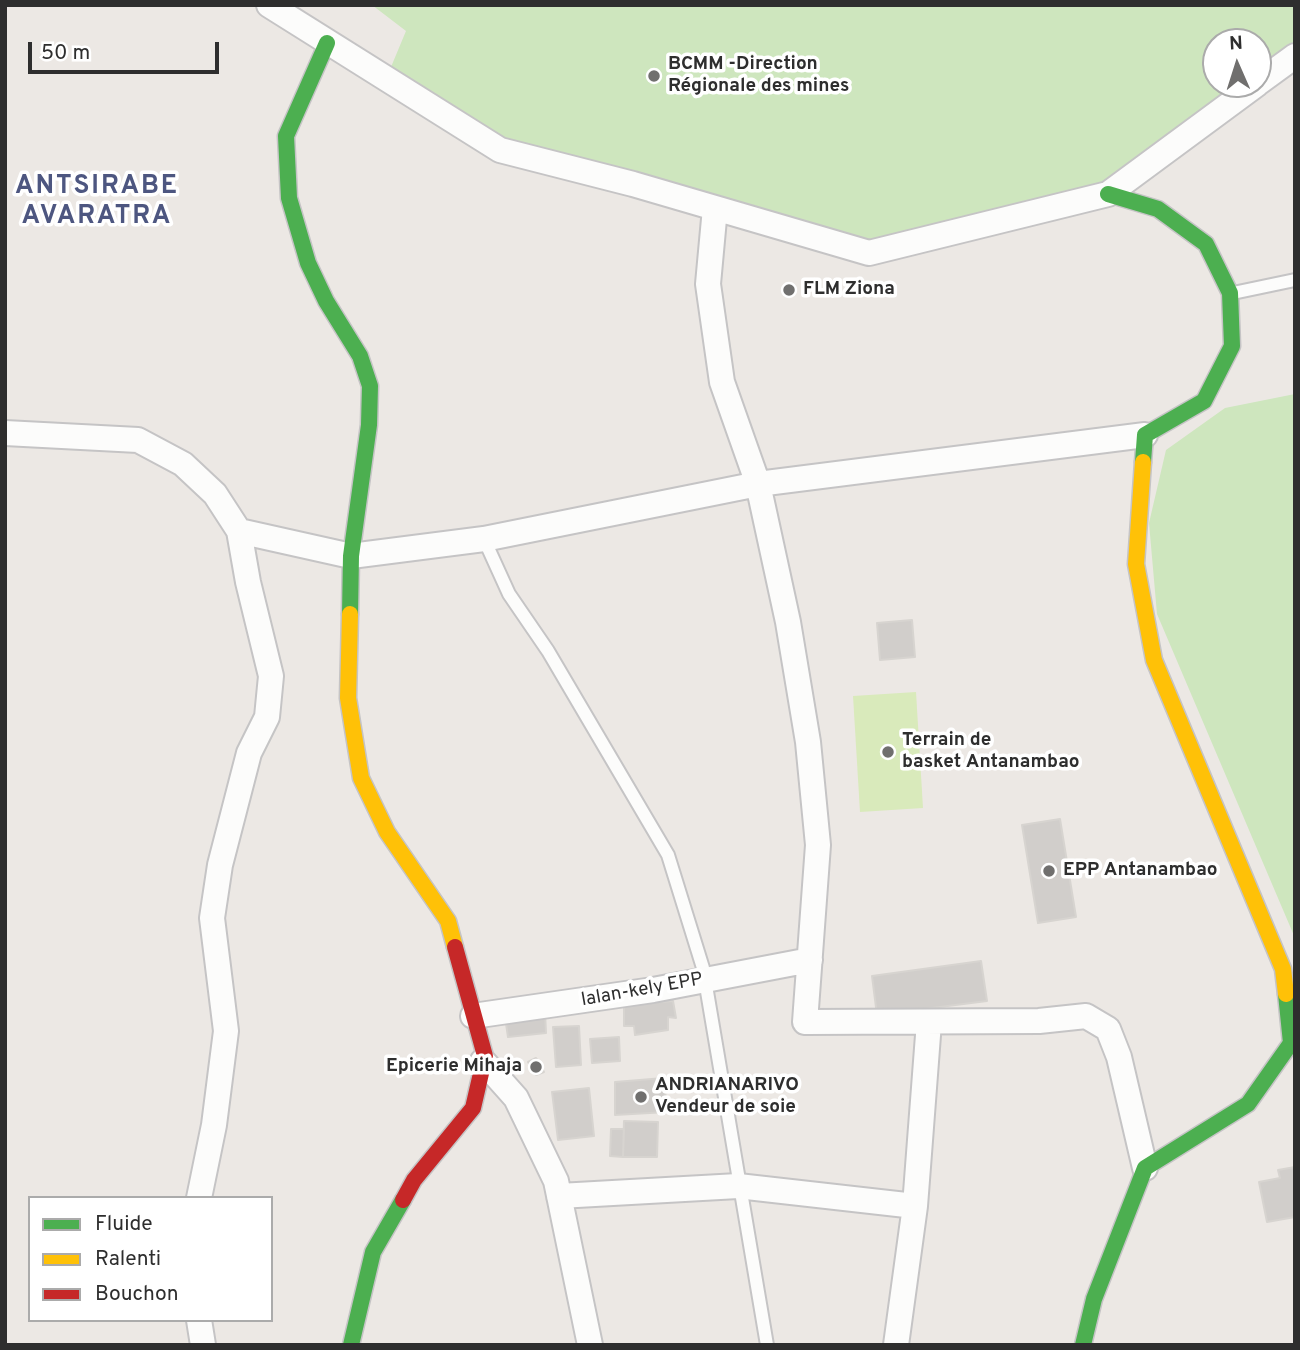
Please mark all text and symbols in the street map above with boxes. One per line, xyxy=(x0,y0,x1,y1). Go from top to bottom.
scale bar xyxy=(32,28,222,72)
north arrow xyxy=(1202,28,1272,98)
text: N xyxy=(1229,32,1243,56)
text: 50 m xyxy=(41,40,90,67)
place label: BCMM -Direction Régionale des mines xyxy=(668,54,849,98)
marker: BCMM -Direction Régionale des mines xyxy=(646,68,662,84)
district label: ANTSIRABE AVARATRA xyxy=(16,172,178,234)
place label: FLM Ziona xyxy=(803,279,895,301)
marker: FLM Ziona xyxy=(781,282,797,298)
place label: Terrain de basket Antanambao xyxy=(902,730,1080,774)
marker: Terrain de basket Antanambao xyxy=(880,744,896,760)
place label: EPP Antanambao xyxy=(1063,860,1218,882)
marker: EPP Antanambao xyxy=(1041,863,1057,879)
street label: lalan-kely EPP xyxy=(580,969,704,1013)
place label: Epicerie Mihaja xyxy=(386,1056,522,1078)
marker: Epicerie Mihaja xyxy=(528,1059,544,1075)
place label: ANDRIANARIVO Vendeur de soie xyxy=(655,1075,799,1119)
marker: ANDRIANARIVO Vendeur de soie xyxy=(633,1089,649,1105)
legend xyxy=(28,1196,273,1322)
text: Fluide xyxy=(95,1211,153,1238)
text: Ralenti xyxy=(95,1246,161,1273)
text: Bouchon xyxy=(95,1281,178,1308)

